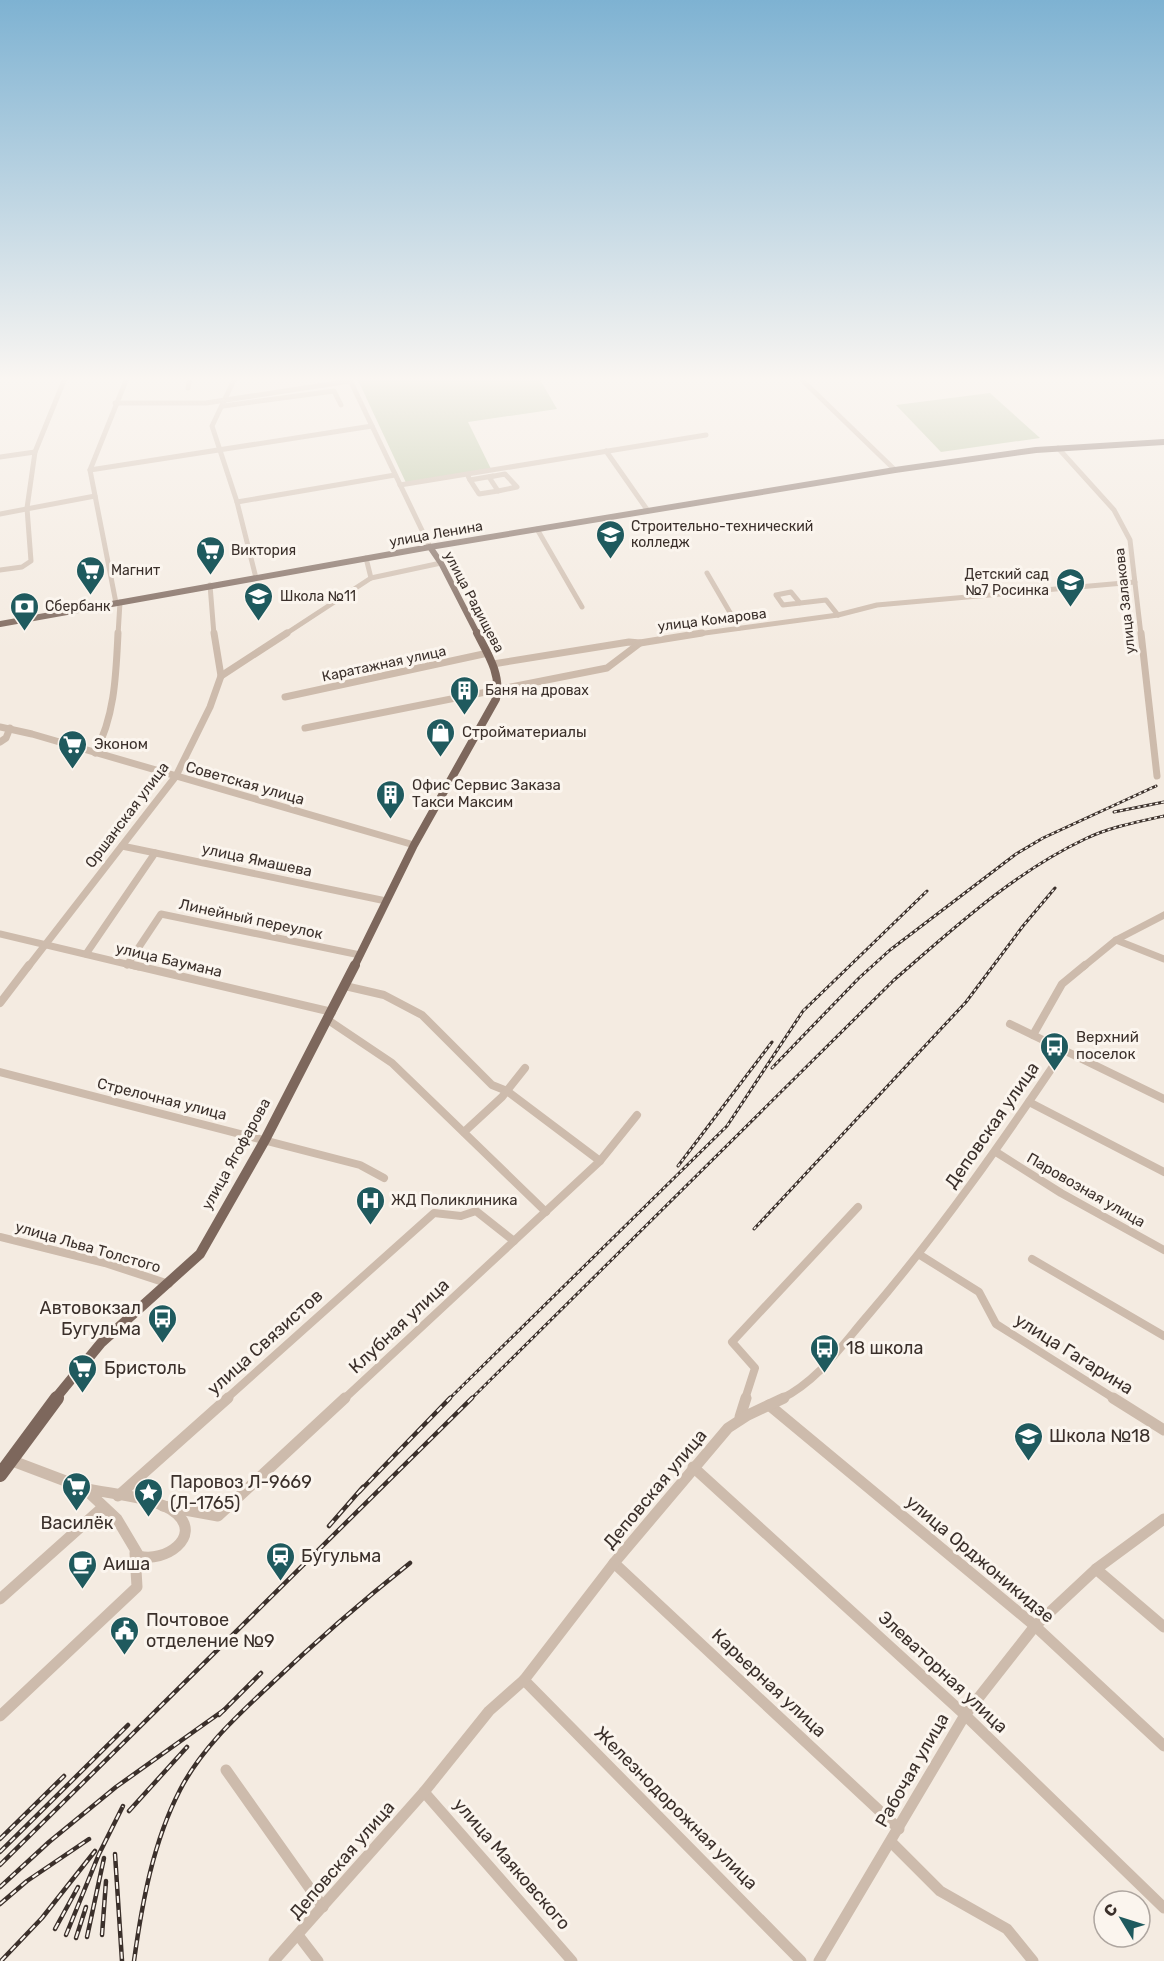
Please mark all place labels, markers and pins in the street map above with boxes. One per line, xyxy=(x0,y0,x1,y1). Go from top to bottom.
school or university icon: Строительно-технический колледж xyxy=(594,518,626,560)
place label: Строительно-технический колледж xyxy=(631,518,813,551)
supermarket icon: Виктория xyxy=(194,534,226,576)
place label: Виктория xyxy=(231,542,296,559)
supermarket icon: Магнит xyxy=(74,554,106,596)
place label: Магнит xyxy=(111,562,160,579)
place label: Детский сад №7 Росинка xyxy=(965,566,1049,599)
school or university icon: Детский сад №7 Росинка xyxy=(1054,566,1086,608)
school or university icon: Школа №11 xyxy=(243,580,275,622)
place label: Школа №11 xyxy=(280,588,356,605)
bank icon: Сбербанк xyxy=(8,590,40,632)
place label: Сбербанк xyxy=(45,598,111,615)
building icon: Баня на дровах xyxy=(448,674,480,716)
place label: Баня на дровах xyxy=(485,682,589,699)
shop icon: Стройматериалы xyxy=(425,716,457,758)
place label: Стройматериалы xyxy=(462,723,587,741)
supermarket icon: Эконом xyxy=(57,728,89,770)
place label: Эконом xyxy=(94,735,148,753)
place label: Офис Сервис Заказа Такси Максим xyxy=(412,776,561,811)
building icon: Офис Сервис Заказа Такси Максим xyxy=(375,778,407,820)
place label: Верхний поселок xyxy=(1076,1028,1139,1063)
bus stop icon: Верхний поселок xyxy=(1039,1030,1071,1072)
hospital icon: ЖД Поликлиника xyxy=(354,1184,386,1226)
place label: ЖД Поликлиника xyxy=(391,1191,518,1209)
place label: Автовокзал Бугульма xyxy=(40,1297,141,1340)
bus stop icon: Автовокзал Бугульма xyxy=(146,1302,178,1344)
bus stop icon: 18 школа xyxy=(809,1332,841,1374)
place label: 18 школа xyxy=(846,1337,923,1359)
supermarket icon: Бристоль xyxy=(67,1352,99,1394)
place label: Бристоль xyxy=(104,1357,186,1379)
school or university icon: Школа №18 xyxy=(1012,1420,1044,1462)
place label: Школа №18 xyxy=(1049,1425,1150,1447)
supermarket icon: Василёк xyxy=(61,1470,93,1512)
place label: Паровоз Л-9669 (Л-1765) xyxy=(170,1471,312,1514)
place icon: Паровоз Л-9669 (Л-1765) xyxy=(133,1476,165,1518)
place label: Василёк xyxy=(40,1512,114,1534)
station icon: Бугульма xyxy=(264,1540,296,1582)
place label: Бугульма xyxy=(301,1545,381,1567)
cafe icon: Аиша xyxy=(66,1548,98,1590)
place label: Аиша xyxy=(103,1553,150,1575)
place label: Почтовое отделение №9 xyxy=(146,1609,275,1652)
public building icon: Почтовое отделение №9 xyxy=(109,1614,141,1656)

